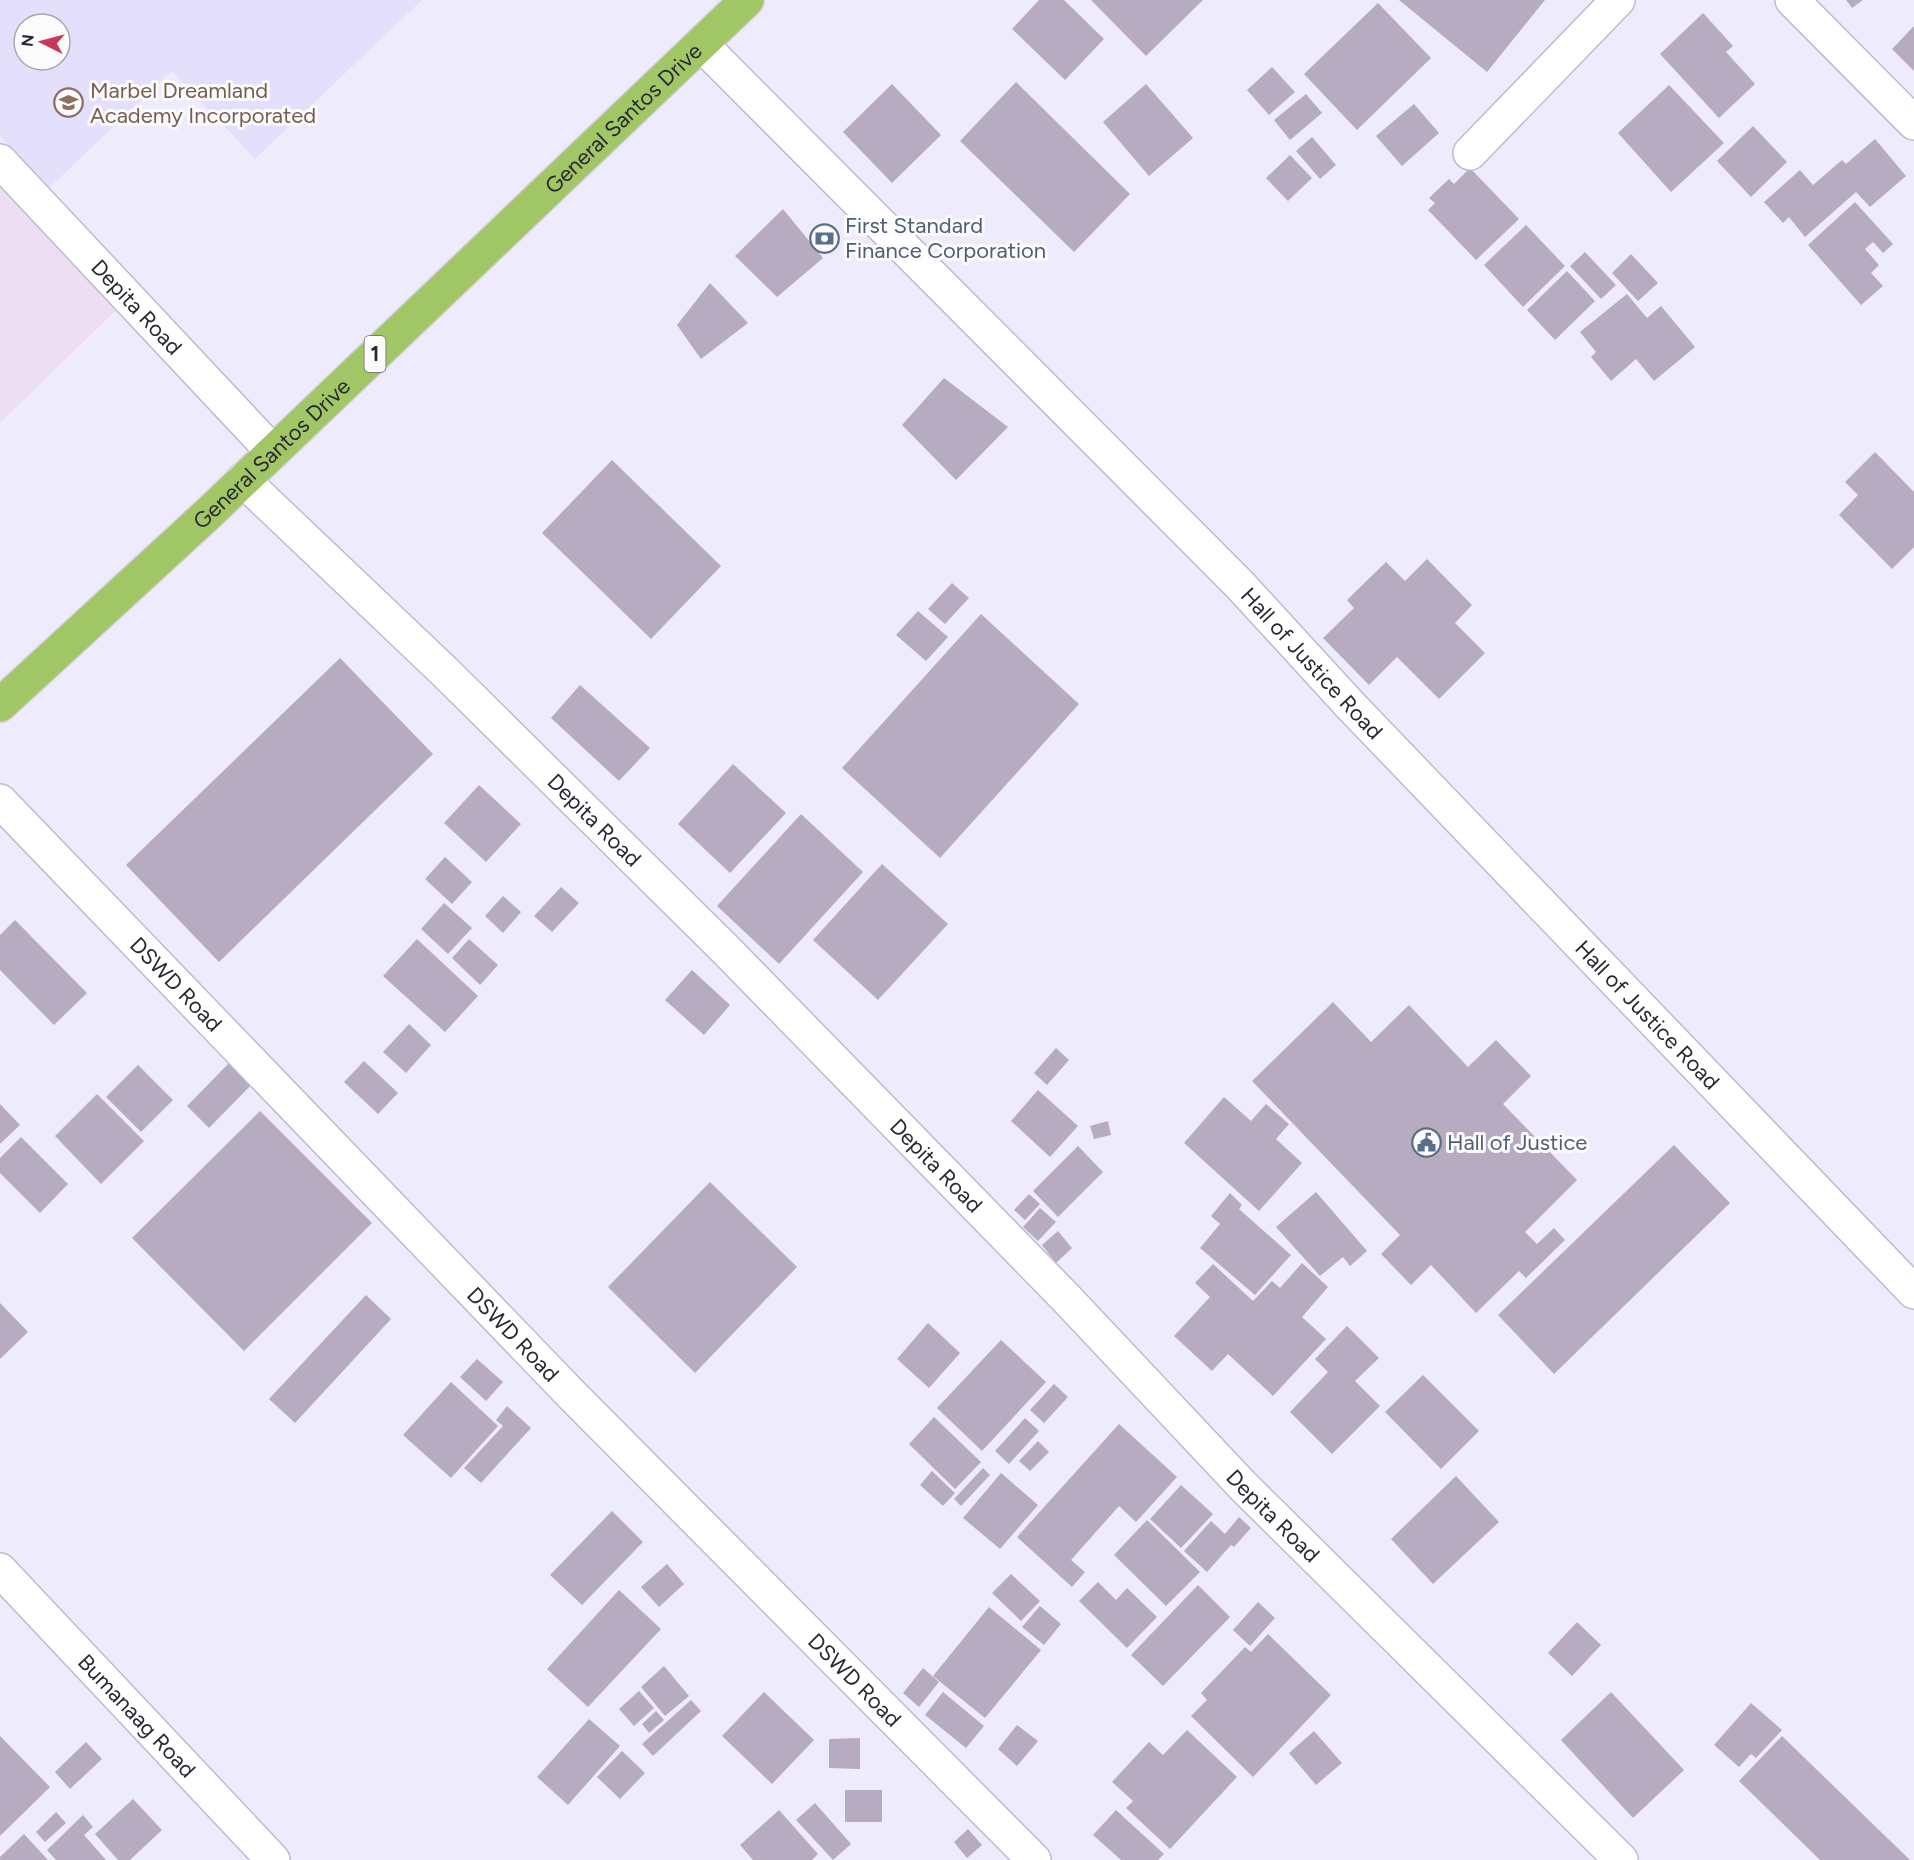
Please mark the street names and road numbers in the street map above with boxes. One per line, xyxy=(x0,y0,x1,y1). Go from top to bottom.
street label: General Santos Drive xyxy=(539,37,708,200)
street label: Depita Road xyxy=(85,254,188,361)
road number: 1 xyxy=(364,336,386,372)
street label: General Santos Drive xyxy=(188,373,356,535)
street label: Hall of Justice Road xyxy=(1235,582,1388,745)
street label: Depita Road xyxy=(542,768,647,872)
street label: DSWD Road xyxy=(124,931,228,1037)
street label: Hall of Justice Road xyxy=(1569,935,1725,1095)
street label: Depita Road xyxy=(884,1113,988,1218)
street label: DSWD Road xyxy=(461,1281,565,1387)
street label: Depita Road xyxy=(1220,1464,1325,1568)
street label: DSWD Road xyxy=(802,1628,907,1733)
street label: Bumanaag Road xyxy=(72,1649,201,1783)

